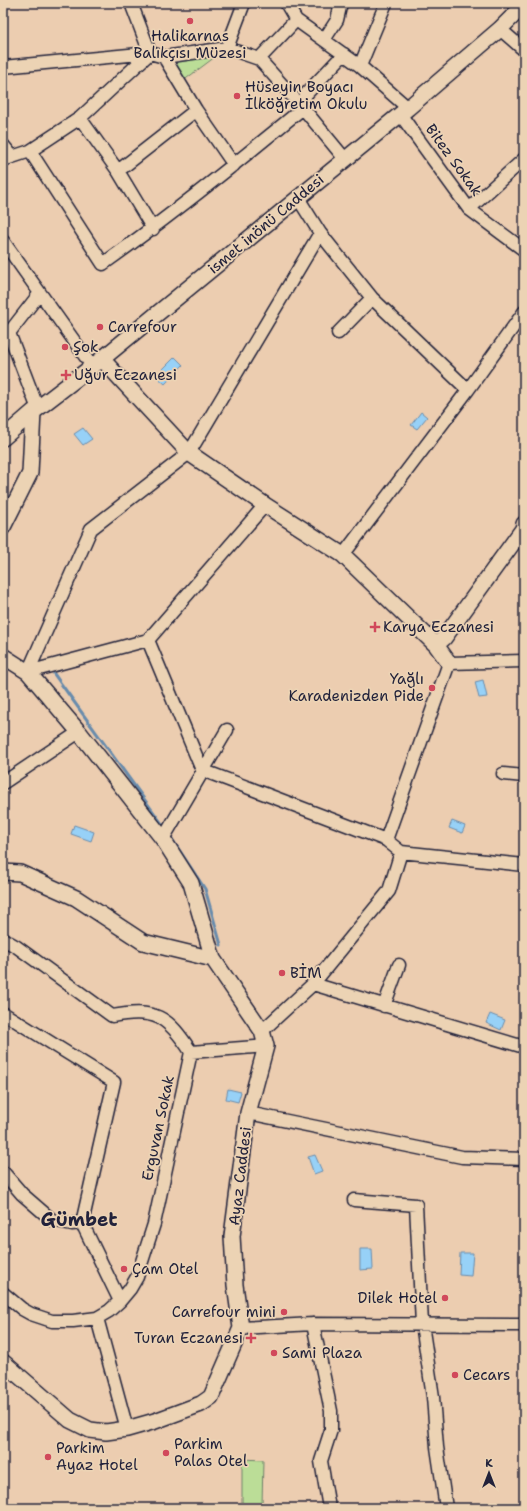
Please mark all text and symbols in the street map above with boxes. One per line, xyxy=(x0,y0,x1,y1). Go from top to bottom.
marker: Halikarnas Balıkçısı Müzesi xyxy=(185,16,195,26)
place label: Halikarnas Balıkçısı Müzesi xyxy=(134,26,246,63)
place label: Hüseyin Boyacı İlköğretim Okulu xyxy=(245,77,367,114)
marker: Hüseyin Boyacı İlköğretim Okulu xyxy=(232,91,242,101)
street label: Bitez Sokak xyxy=(421,120,487,200)
street label: ismet inönü Caddesi xyxy=(204,170,328,278)
place label: Carrefour xyxy=(108,317,177,337)
marker: Carrefour xyxy=(95,322,105,332)
place label: Şok xyxy=(73,337,99,357)
marker: Şok xyxy=(60,342,70,352)
place label: Uğur Eczanesi xyxy=(74,365,177,385)
marker: Uğur Eczanesi xyxy=(61,370,71,380)
place label: Karya Eczanesi xyxy=(383,617,494,637)
marker: Karya Eczanesi xyxy=(370,622,380,632)
place label: Yağlı Karadenizden Pide xyxy=(289,669,424,706)
marker: Yağlı Karadenizden Pide xyxy=(427,683,437,693)
place label: BİM xyxy=(290,963,322,983)
marker: BİM xyxy=(277,968,287,978)
street label: Erguvan Sokak xyxy=(137,1073,179,1183)
street label: Ayaz Caddesi xyxy=(224,1125,256,1227)
district label: Gümbet xyxy=(41,1207,117,1232)
place label: Çam Otel xyxy=(132,1259,199,1279)
marker: Çam Otel xyxy=(119,1264,129,1274)
place label: Dilek Hotel xyxy=(358,1288,437,1308)
marker: Dilek Hotel xyxy=(440,1293,450,1303)
place label: Carrefour mini xyxy=(172,1302,276,1322)
marker: Carrefour mini xyxy=(279,1307,289,1317)
place label: Turan Eczanesi xyxy=(134,1328,243,1348)
marker: Turan Eczanesi xyxy=(246,1333,256,1343)
place label: Sami Plaza xyxy=(282,1343,363,1363)
marker: Sami Plaza xyxy=(269,1348,279,1358)
place label: Cecars xyxy=(463,1365,511,1385)
marker: Cecars xyxy=(450,1370,460,1380)
place label: Parkim Palas Otel xyxy=(174,1434,248,1471)
place label: Parkim Ayaz Hotel xyxy=(56,1438,138,1475)
marker: Parkim Palas Otel xyxy=(161,1448,171,1458)
marker: Parkim Ayaz Hotel xyxy=(43,1452,53,1462)
north arrow xyxy=(469,1453,509,1493)
text: K xyxy=(485,1456,493,1471)

